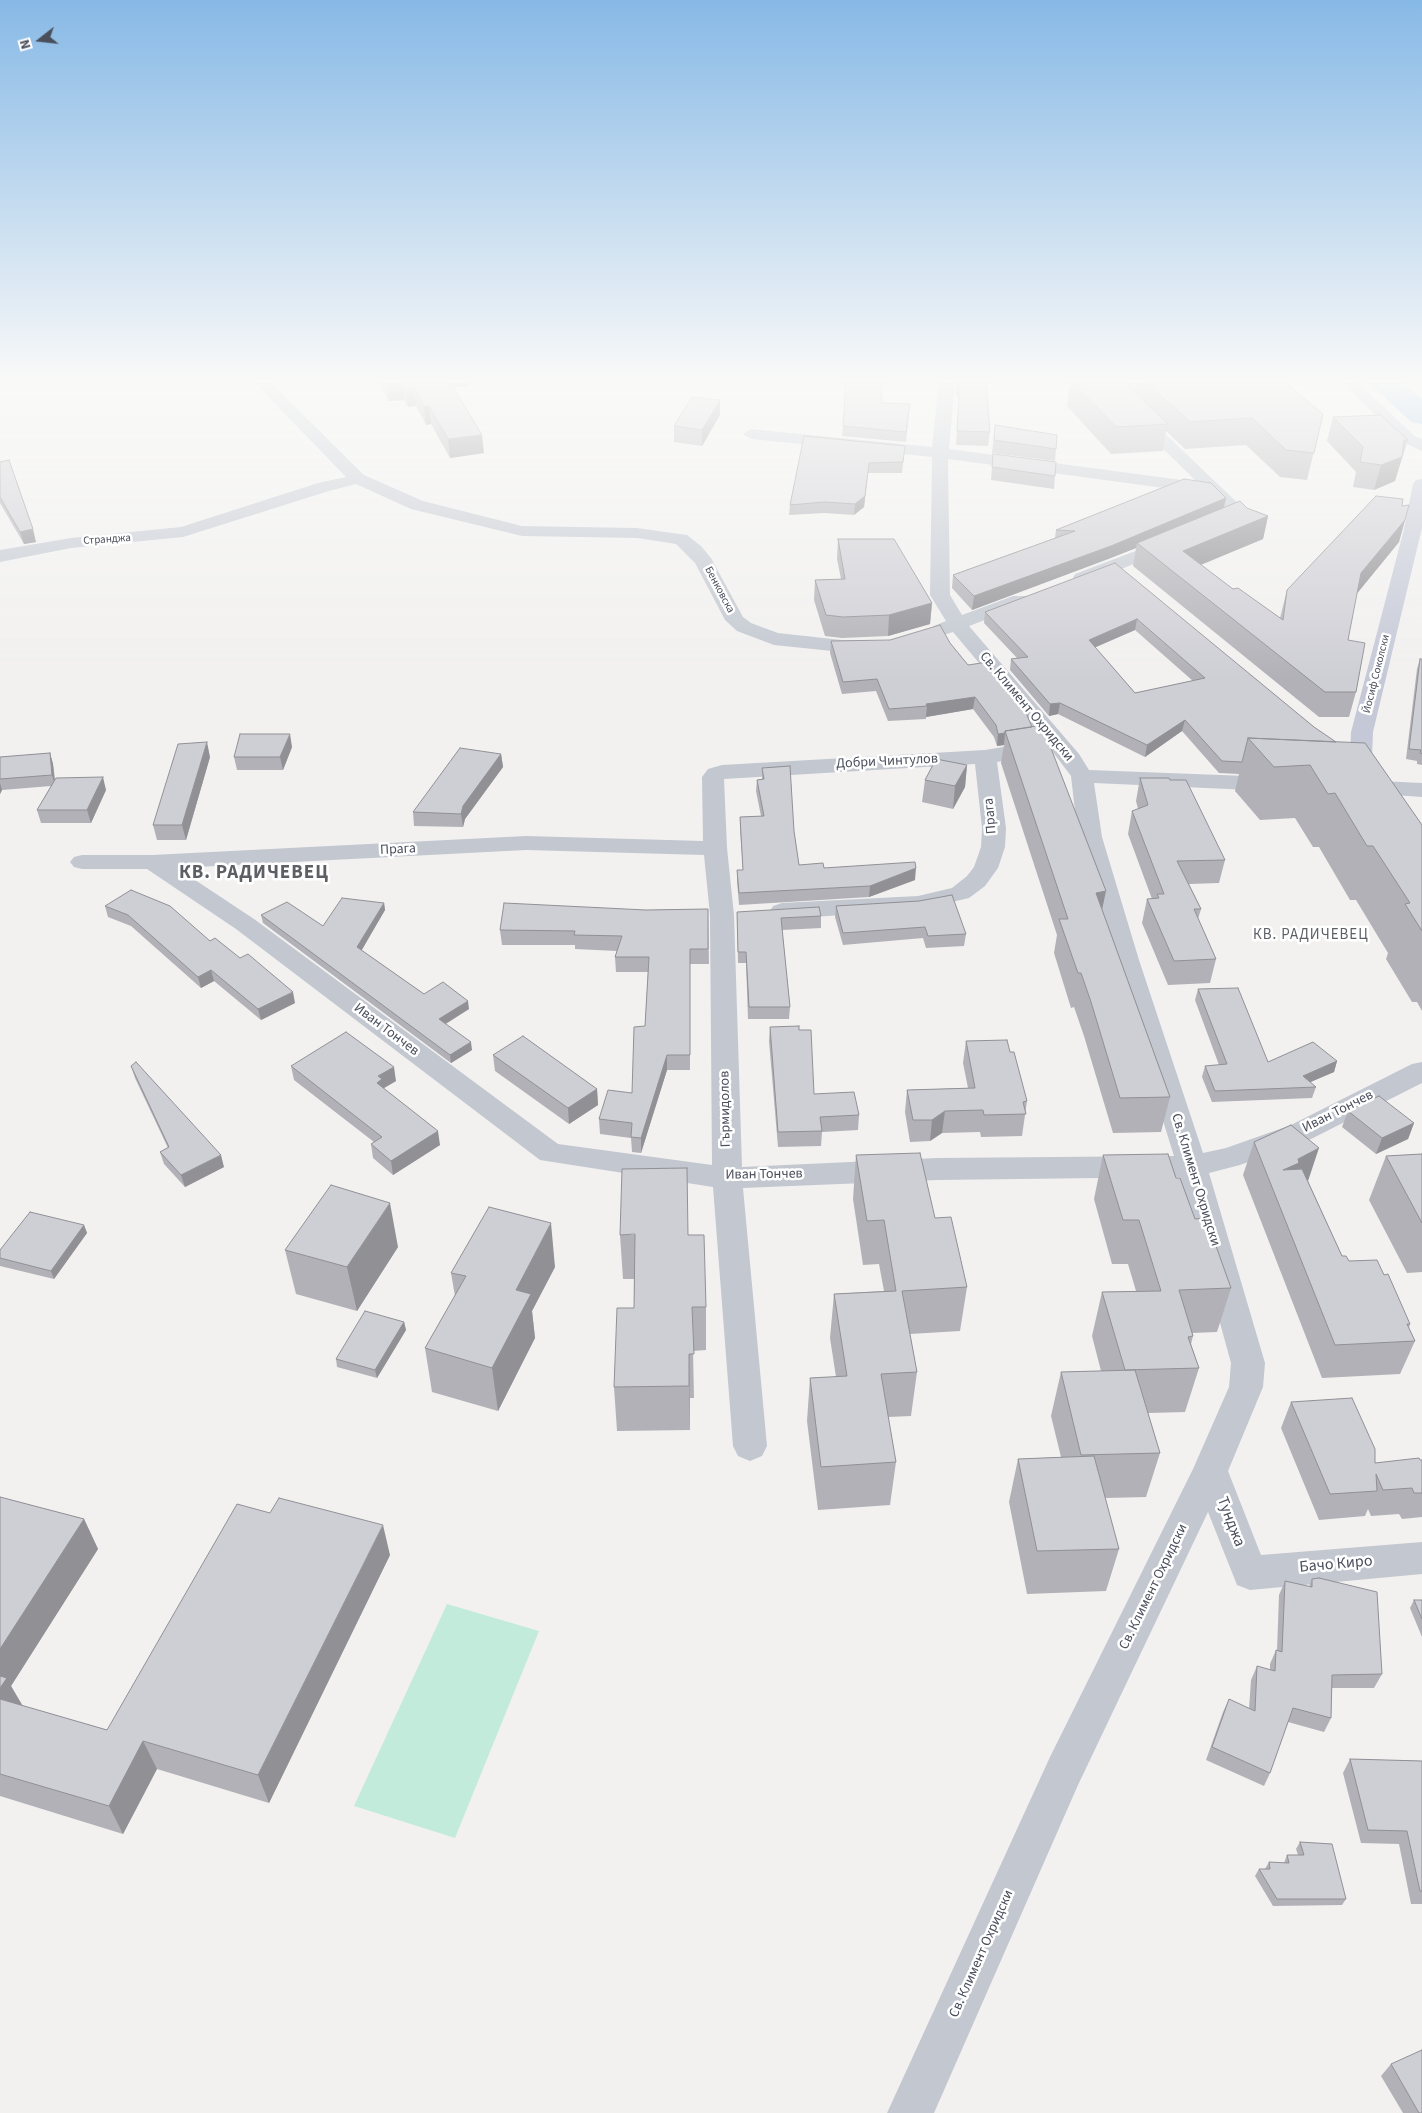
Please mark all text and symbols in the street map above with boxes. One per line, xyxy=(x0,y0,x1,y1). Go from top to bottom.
north arrow xyxy=(15,15,65,65)
text: N xyxy=(15,37,36,51)
street label: Странджа xyxy=(83,532,131,548)
street label: Бенковска xyxy=(701,565,737,615)
street label: Йосиф Соколски xyxy=(1361,633,1393,715)
street label: Св. Климент Охридски xyxy=(975,649,1077,765)
street label: Добри Чинтулов xyxy=(836,751,938,773)
street label: Прага xyxy=(981,797,1001,835)
street label: Прага xyxy=(380,841,416,859)
district label: КВ. РАДИЧЕВЕЦ xyxy=(177,863,331,885)
district label: КВ. РАДИЧЕВЕЦ xyxy=(1251,927,1371,945)
street label: Иван Тончев xyxy=(350,1000,422,1060)
street label: Гърмидолов xyxy=(717,1071,735,1147)
street label: Иван Тончев xyxy=(1300,1087,1376,1137)
street label: Св. Климент Охридски xyxy=(1167,1112,1223,1248)
street label: Иван Тончев xyxy=(725,1166,803,1184)
street label: Тунджа xyxy=(1212,1494,1248,1550)
street label: Св. Климент Охридски xyxy=(1116,1521,1192,1653)
street label: Бачо Киро xyxy=(1299,1552,1373,1578)
street label: Св. Климент Охридски xyxy=(946,1888,1018,2020)

